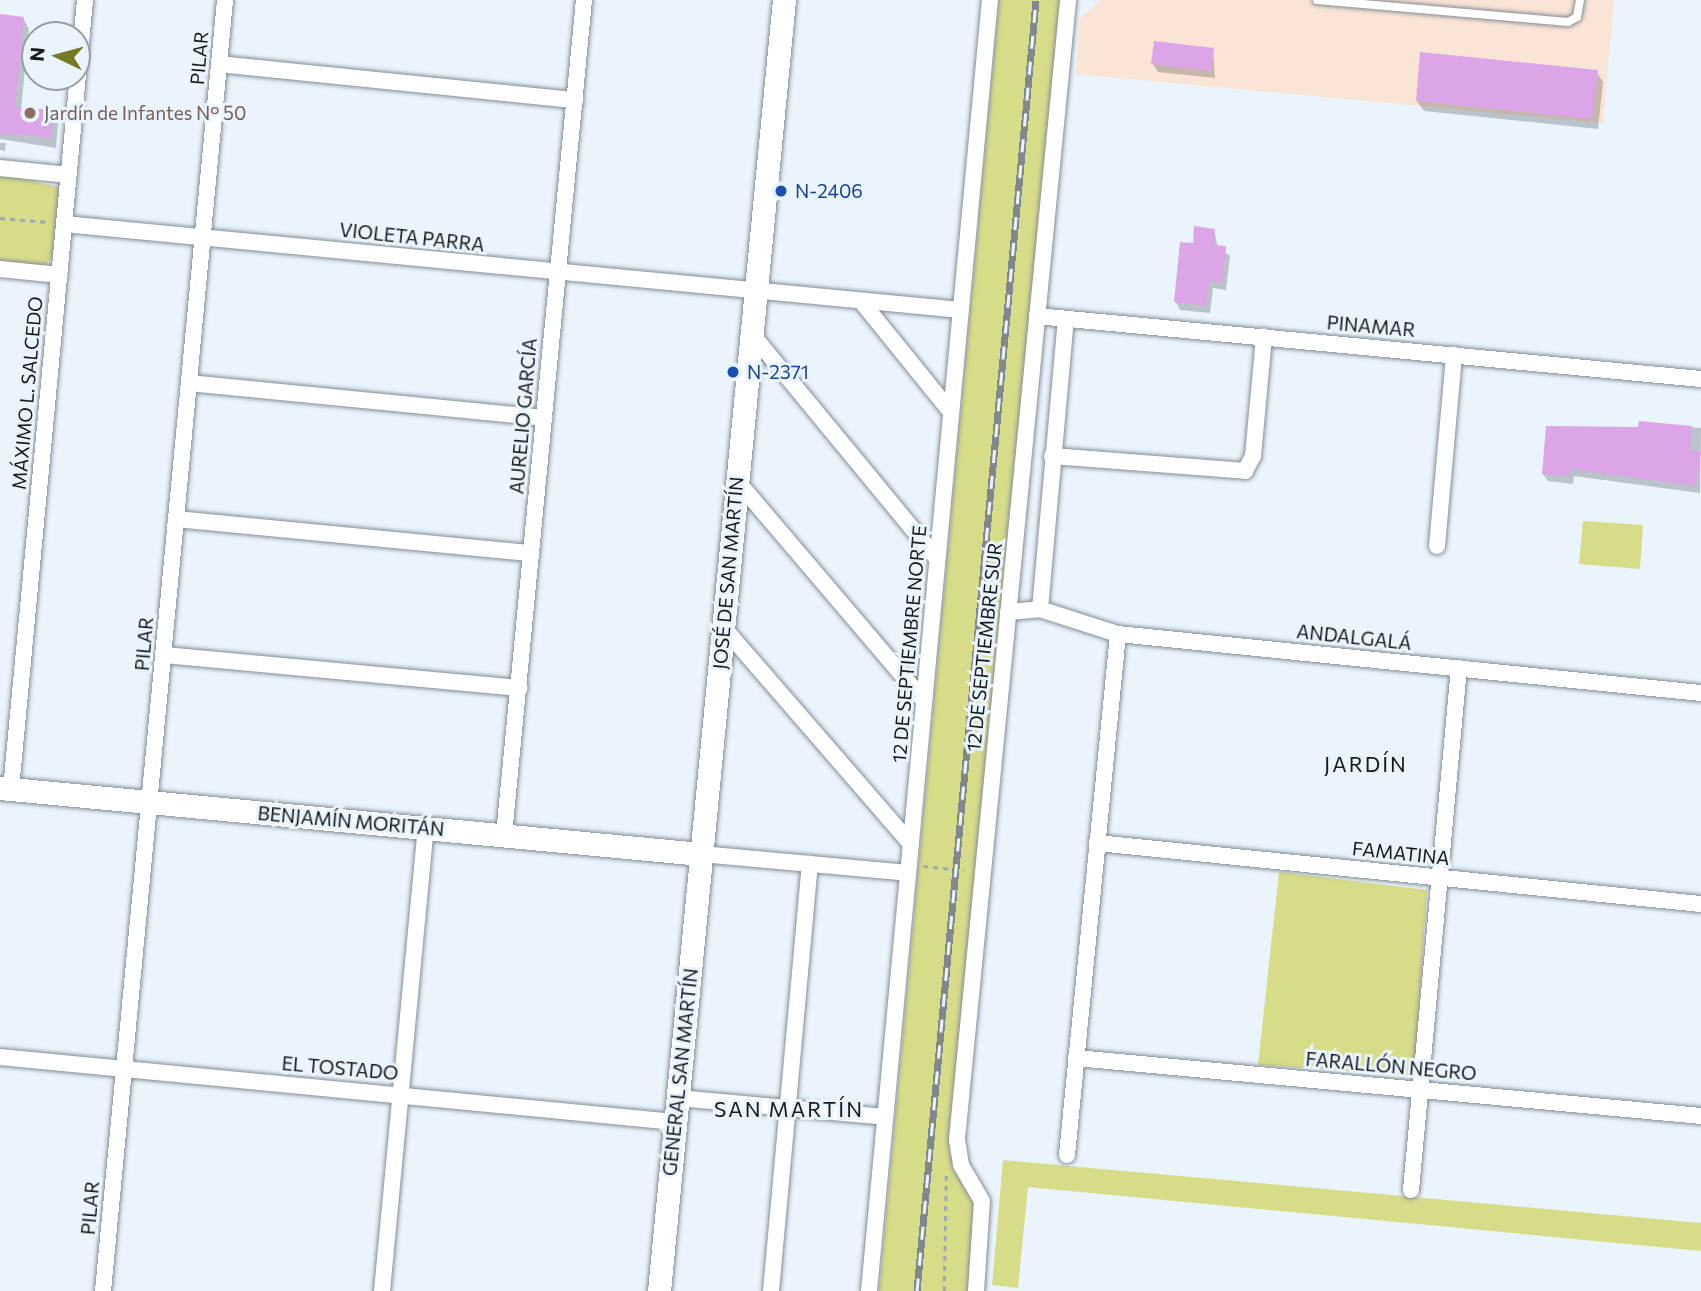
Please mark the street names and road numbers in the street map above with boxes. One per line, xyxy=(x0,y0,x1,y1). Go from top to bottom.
street label: PILAR xyxy=(185,30,213,86)
street label: VIOLETA PARRA xyxy=(338,218,486,256)
street label: MÁXIMO L. SALCEDO xyxy=(7,295,47,491)
street label: PINAMAR xyxy=(1326,311,1416,341)
street label: AURELIO GARCÍA xyxy=(505,337,541,495)
street label: JOSÉ DE SAN MARTÍN xyxy=(708,476,748,670)
street label: 12 DE SEPTIEMBRE NORTE xyxy=(887,524,931,764)
street label: 12 DE SEPTIEMBRE SUR xyxy=(962,541,1006,753)
street label: PILAR xyxy=(130,616,158,672)
street label: ANDALGALÁ xyxy=(1295,620,1413,654)
street label: BENJAMÍN MORITÁN xyxy=(257,801,445,841)
street label: FAMATINA xyxy=(1351,837,1451,869)
street label: GENERAL SAN MARTÍN xyxy=(658,967,702,1177)
street label: FARALLÓN NEGRO xyxy=(1305,1047,1477,1085)
street label: EL TOSTADO xyxy=(281,1052,399,1084)
street label: PILAR xyxy=(76,1180,104,1236)

